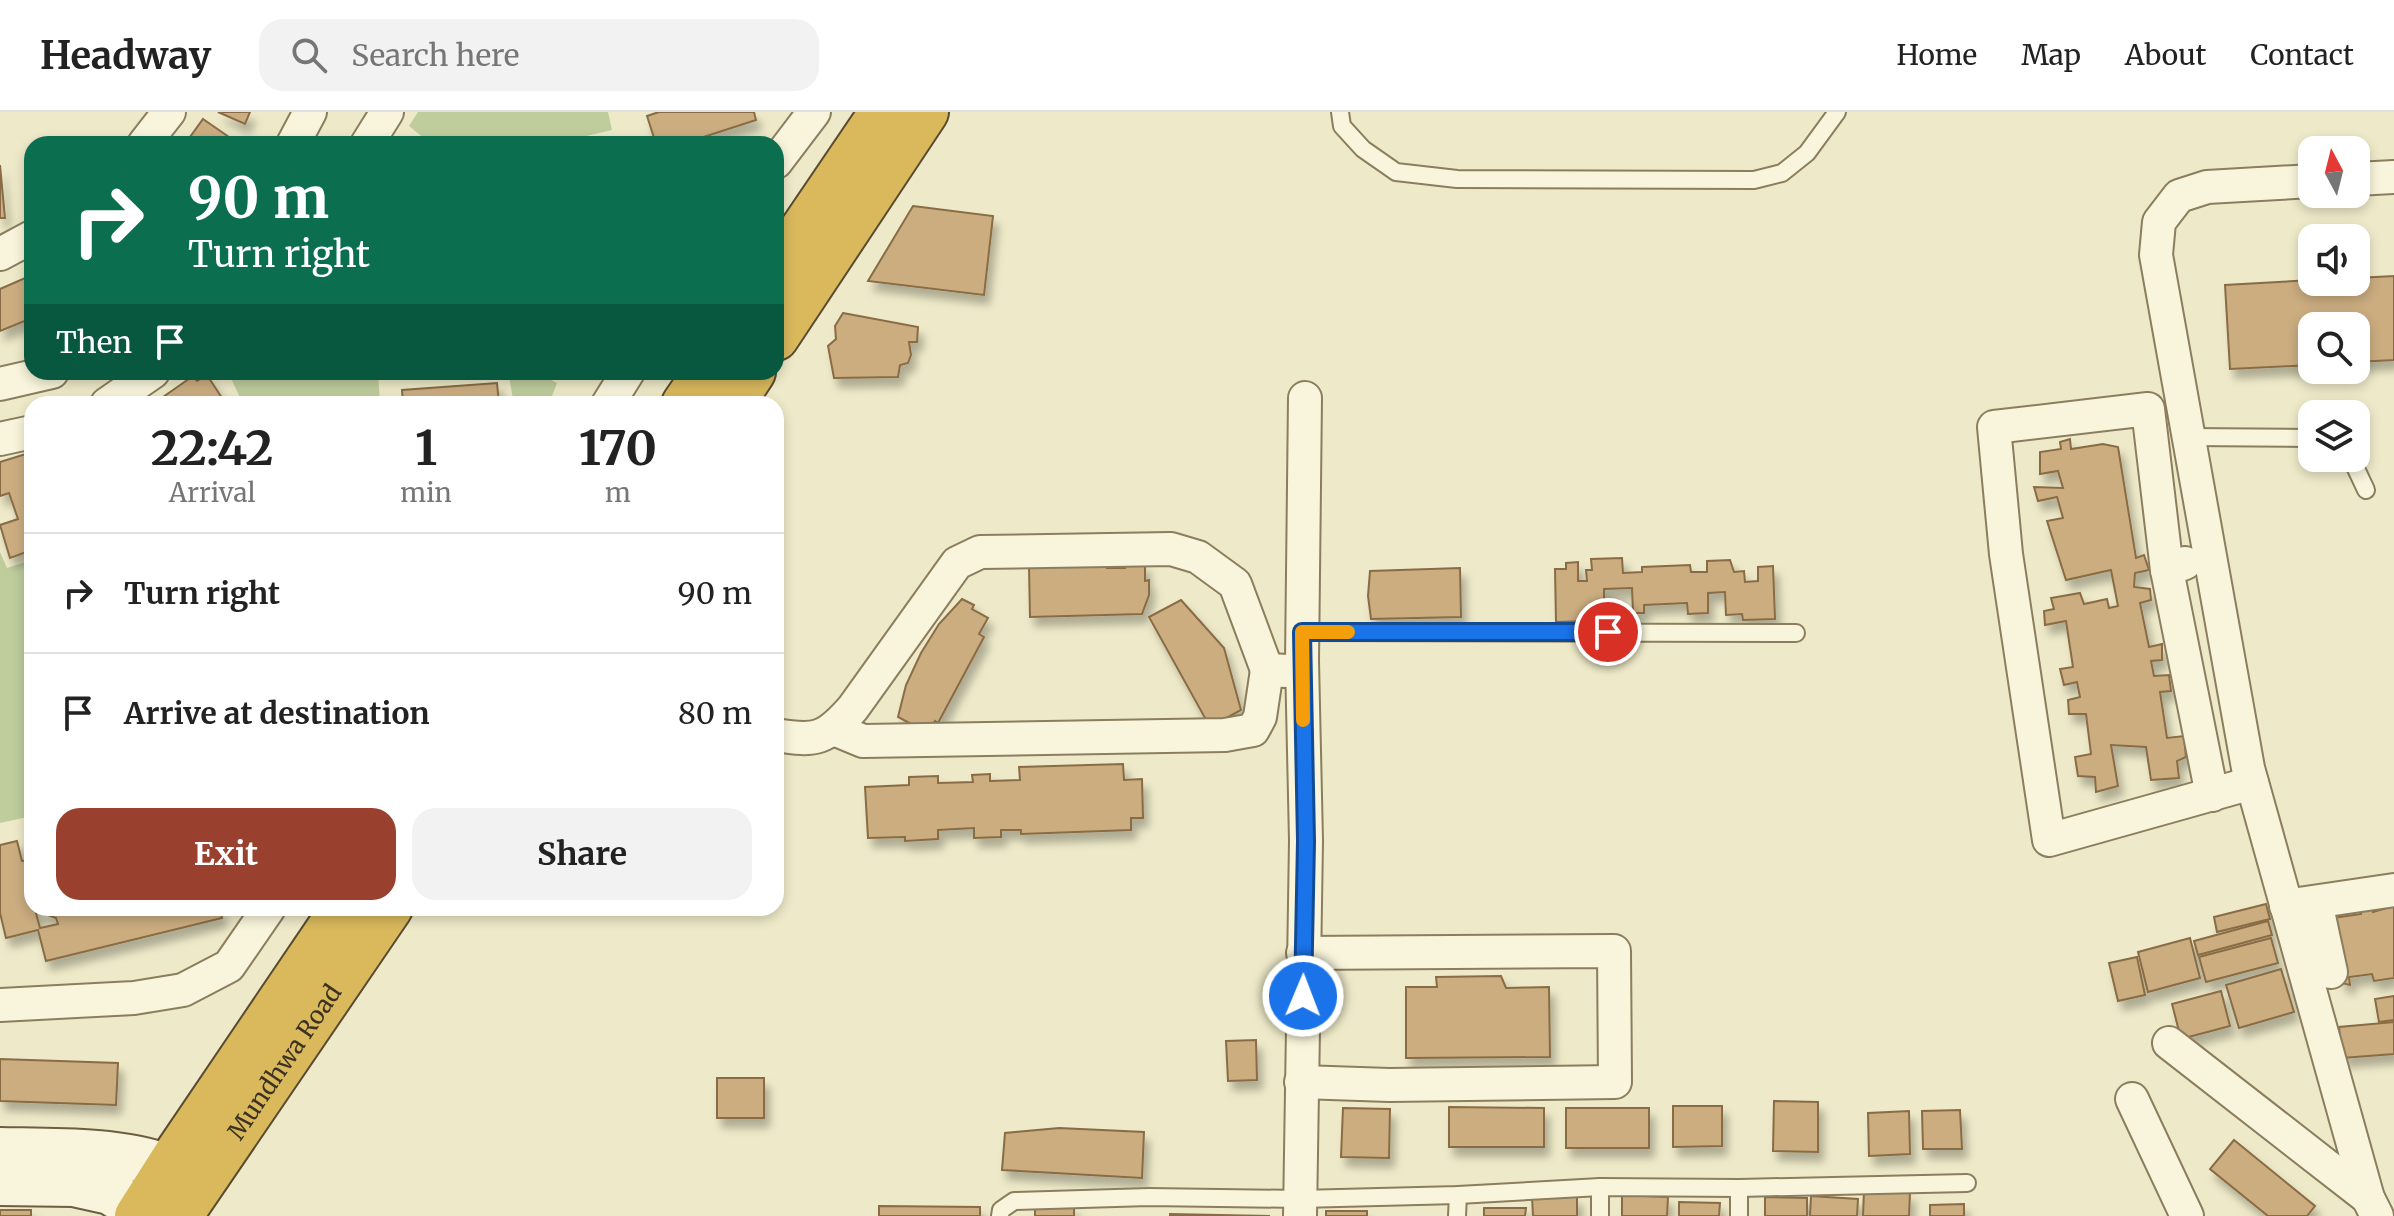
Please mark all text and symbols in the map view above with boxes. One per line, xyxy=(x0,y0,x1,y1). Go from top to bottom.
search box xyxy=(259,19,819,91)
text: Headway xyxy=(40,32,211,79)
icon: search xyxy=(287,33,331,77)
text: Search here xyxy=(351,36,519,74)
text: Home xyxy=(1896,37,1977,73)
text: Map xyxy=(2021,37,2081,73)
text: About xyxy=(2125,37,2206,73)
text: Contact xyxy=(2250,37,2354,73)
north arrow xyxy=(2298,136,2370,208)
map controls xyxy=(2298,136,2370,472)
text: 90 m xyxy=(188,163,329,233)
icon: right xyxy=(56,168,160,272)
button: sound xyxy=(2298,224,2370,296)
text: Turn right xyxy=(188,232,370,277)
button: search xyxy=(2298,312,2370,384)
icon: arrive xyxy=(148,320,192,364)
text: Then xyxy=(56,323,132,361)
button: layers xyxy=(2298,400,2370,472)
text: 22:42 xyxy=(151,418,274,478)
text: 1 xyxy=(415,418,437,478)
text: 170 xyxy=(579,418,657,478)
text: Arrival xyxy=(169,476,256,509)
text: min xyxy=(400,476,452,509)
text: m xyxy=(605,476,631,509)
icon: right xyxy=(56,571,100,615)
text: Turn right xyxy=(124,574,280,612)
text: 90 m xyxy=(678,574,752,612)
pin xyxy=(1574,598,1642,666)
icon: arrive xyxy=(1586,610,1630,654)
icon: arrive xyxy=(56,691,100,735)
text: Arrive at destination xyxy=(124,694,430,732)
text: 80 m xyxy=(678,694,752,732)
button: Exit xyxy=(56,808,396,900)
button: Share xyxy=(412,808,752,900)
position arrow xyxy=(1261,954,1345,1038)
street label: Mundhwa Road xyxy=(221,979,348,1146)

